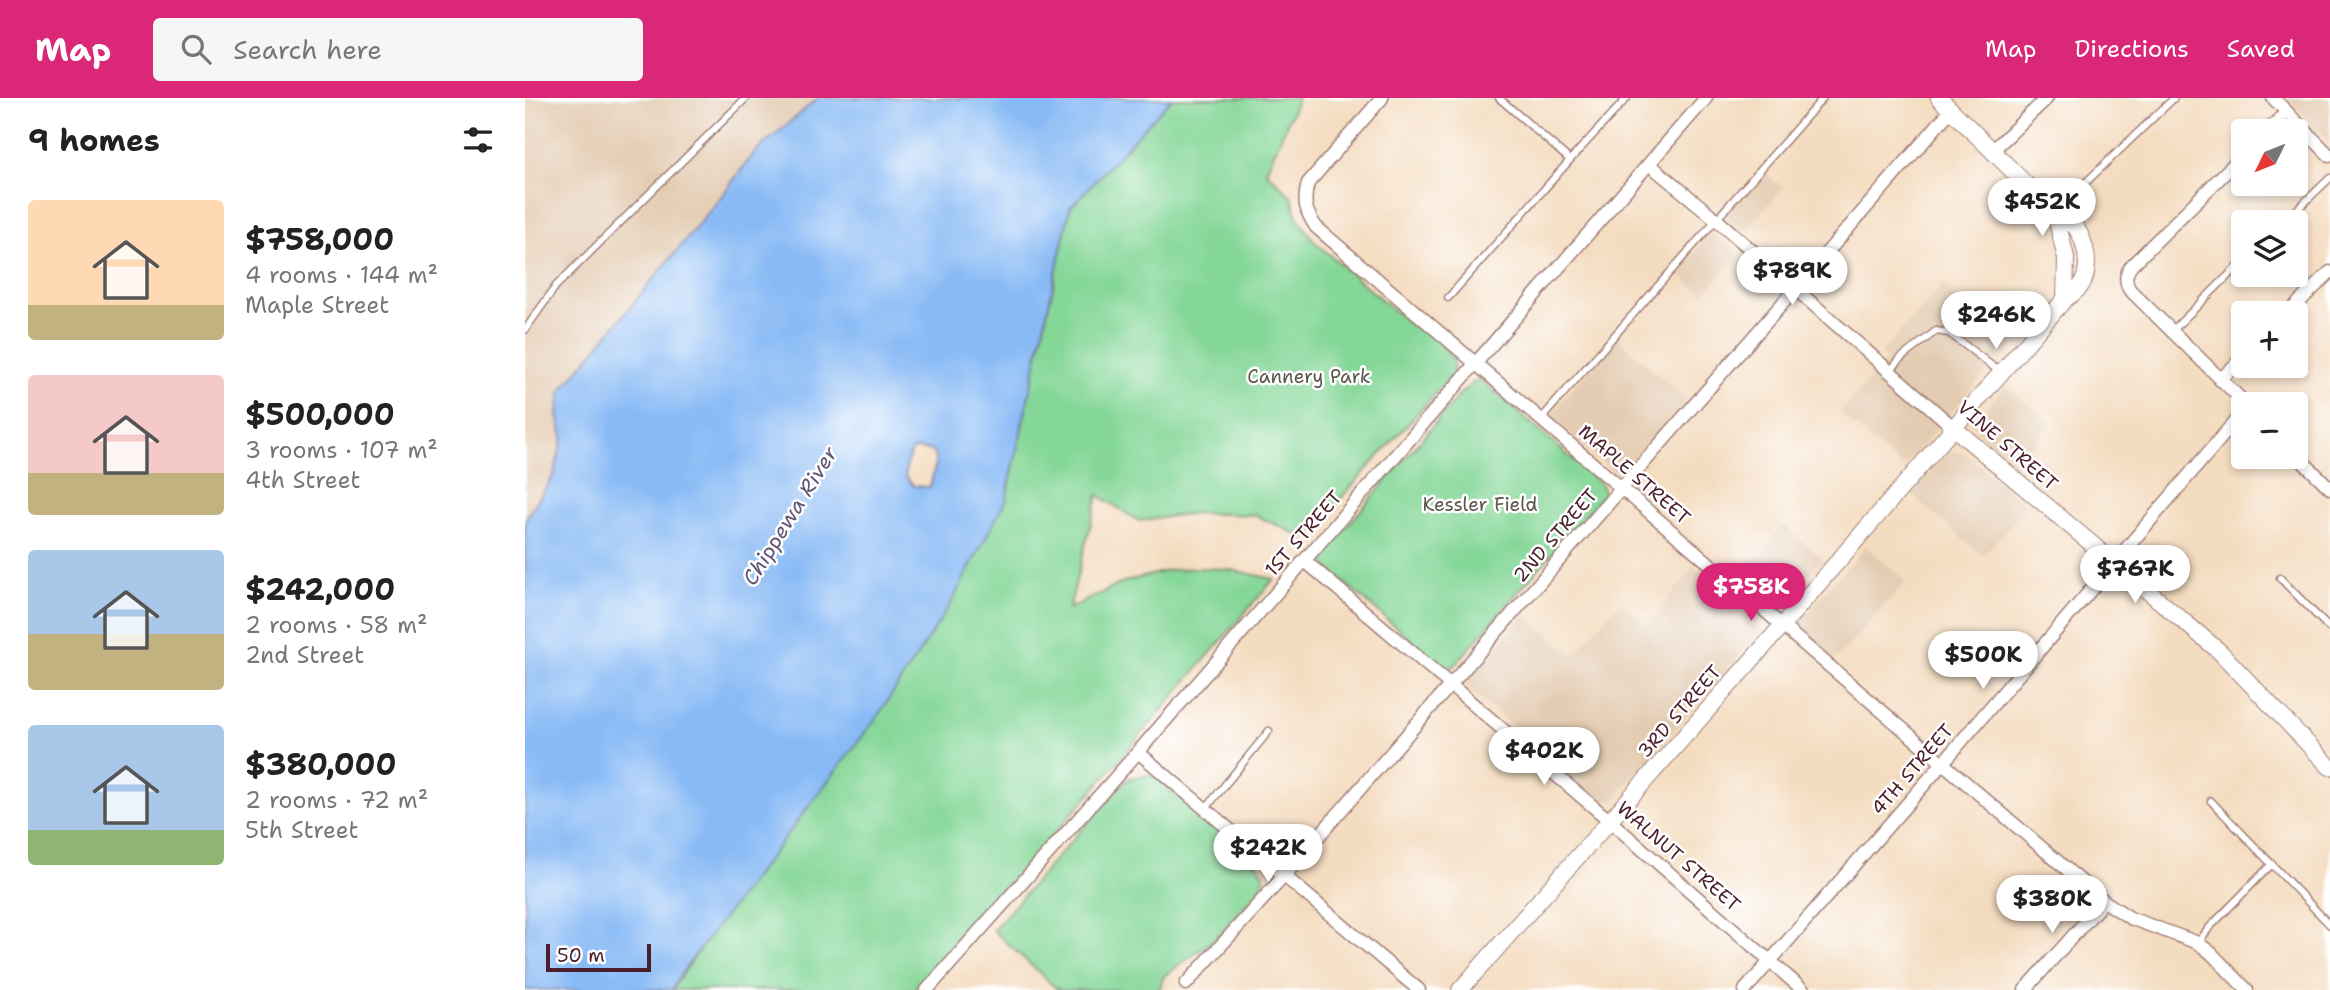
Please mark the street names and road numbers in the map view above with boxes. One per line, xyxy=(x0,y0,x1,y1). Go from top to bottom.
street label: VINE STREET xyxy=(1952,395,2063,496)
street label: MAPLE STREET xyxy=(1573,419,1696,530)
street label: 2ND STREET xyxy=(1508,483,1603,588)
street label: 1ST STREET xyxy=(1259,485,1348,582)
street label: 3RD STREET xyxy=(1632,659,1727,763)
street label: 4TH STREET xyxy=(1866,718,1959,820)
street label: WALNUT STREET xyxy=(1612,796,1746,917)

